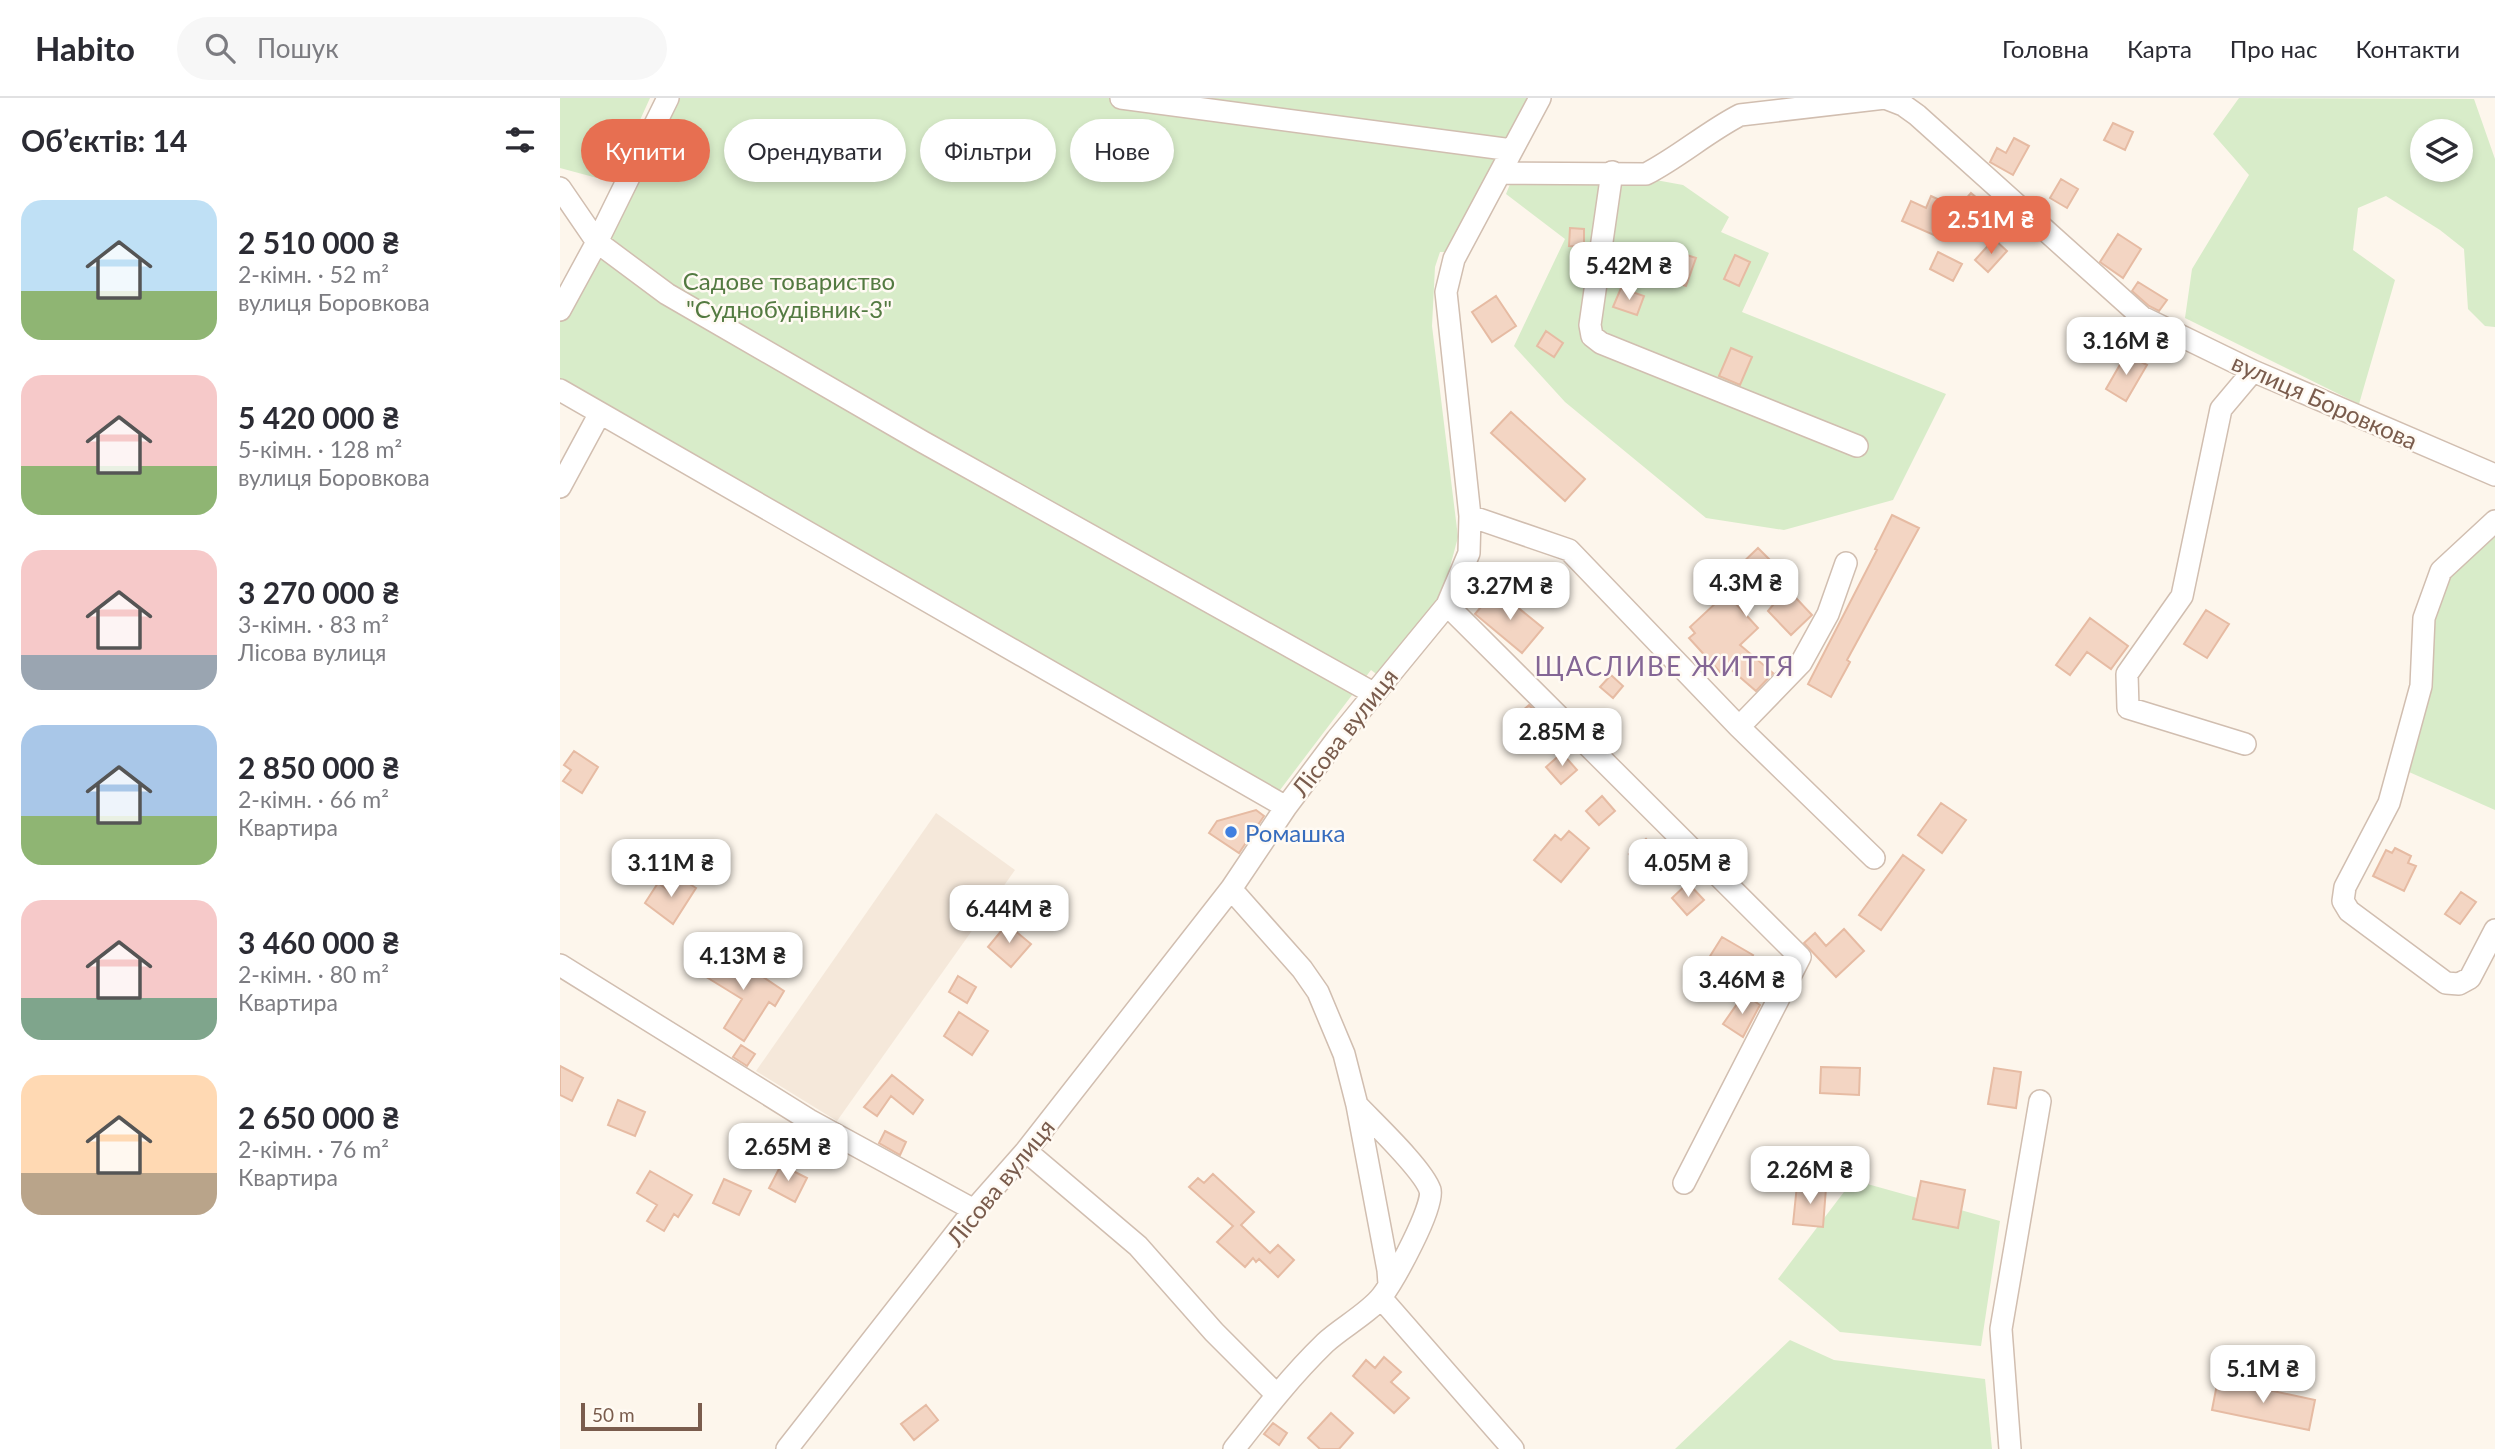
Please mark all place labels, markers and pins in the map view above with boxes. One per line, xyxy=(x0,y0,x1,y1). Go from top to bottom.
pin: 2.51M ₴ xyxy=(1926,197,2056,256)
pin: 5.42M ₴ xyxy=(1564,242,1694,302)
pin: 3.16M ₴ xyxy=(2061,317,2191,377)
pin: 4.3M ₴ xyxy=(1689,560,1803,619)
pin: 3.27M ₴ xyxy=(1445,562,1575,622)
pin: 2.85M ₴ xyxy=(1497,708,1627,768)
place label: Ромашка xyxy=(1245,818,1345,847)
marker: Ромашка xyxy=(1223,824,1239,840)
pin: 3.11M ₴ xyxy=(606,840,736,899)
pin: 4.05M ₴ xyxy=(1623,840,1753,899)
pin: 6.44M ₴ xyxy=(944,886,1074,945)
pin: 4.13M ₴ xyxy=(678,932,808,992)
pin: 3.46M ₴ xyxy=(1677,956,1807,1016)
pin: 2.65M ₴ xyxy=(723,1124,853,1183)
pin: 2.26M ₴ xyxy=(1745,1146,1875,1206)
pin: 5.1M ₴ xyxy=(2206,1346,2320,1405)

